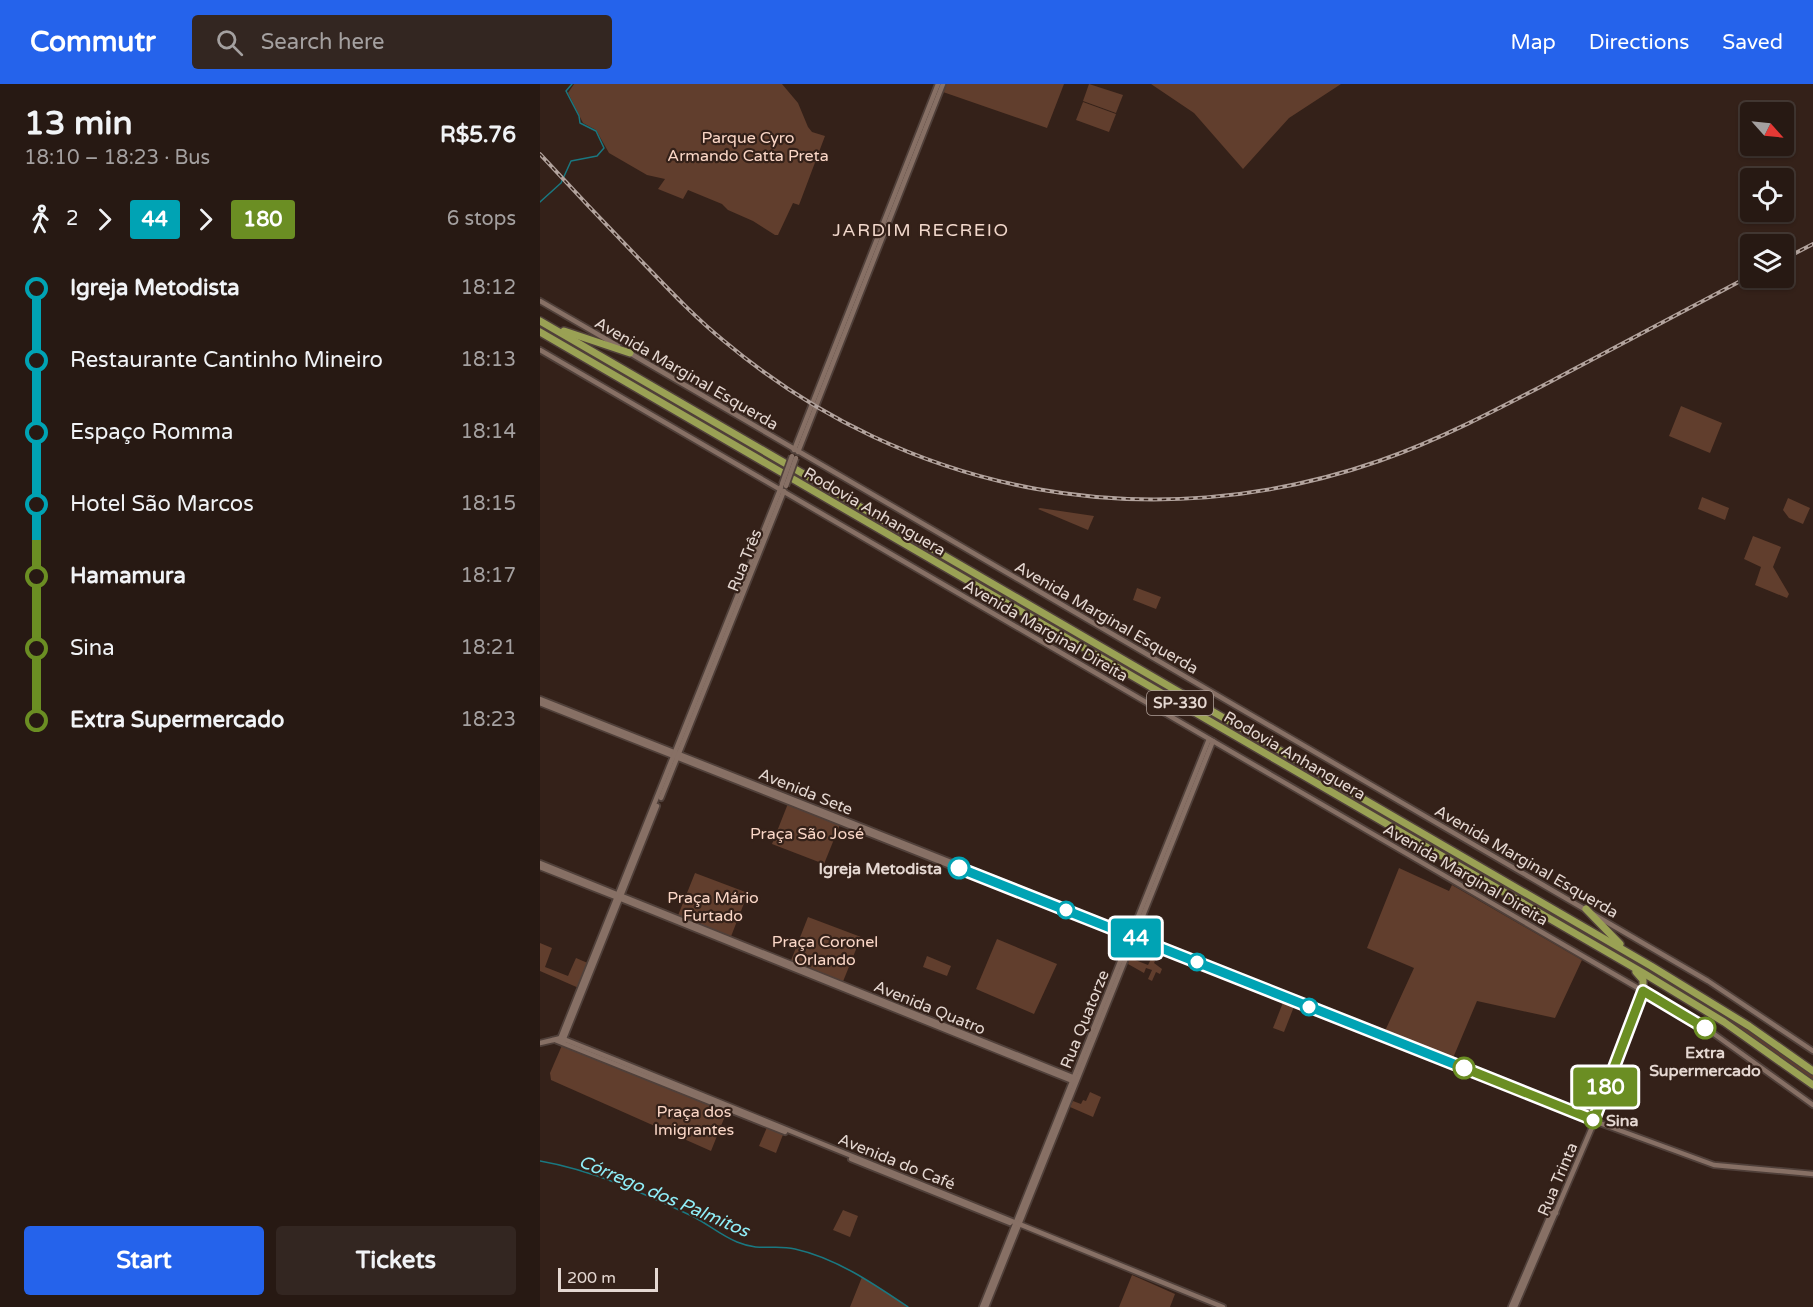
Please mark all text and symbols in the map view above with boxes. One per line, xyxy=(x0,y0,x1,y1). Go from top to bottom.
search box xyxy=(192,15,612,69)
text: Commutr xyxy=(30,25,156,59)
icon: search xyxy=(213,26,246,59)
text: Search here xyxy=(261,29,385,55)
text: Map xyxy=(1510,30,1556,55)
text: Directions xyxy=(1589,30,1689,55)
text: Saved xyxy=(1722,30,1783,55)
north arrow xyxy=(1740,102,1794,156)
map controls xyxy=(1740,102,1794,288)
text: 13 min xyxy=(24,104,133,143)
text: R$5.76 xyxy=(440,122,516,148)
park label: Parque Cyro Armando Catta Preta xyxy=(667,128,829,166)
text: 18:10 – 18:23 · Bus xyxy=(24,146,210,170)
button: locate xyxy=(1740,168,1794,222)
icon: walk xyxy=(24,203,57,236)
icon: forward xyxy=(88,203,121,236)
icon: forward xyxy=(189,203,222,236)
text: 2 xyxy=(66,207,79,231)
text: 44 xyxy=(142,207,168,232)
text: 180 xyxy=(243,207,283,232)
text: 6 stops xyxy=(447,207,516,231)
district label: JARDIM RECREIO xyxy=(832,219,1010,241)
button: layers xyxy=(1740,234,1794,288)
text: Igreja Metodista xyxy=(70,275,240,301)
text: 18:12 xyxy=(461,276,516,300)
street label: Avenida Marginal Esquerda xyxy=(591,313,782,435)
text: Restaurante Cantinho Mineiro xyxy=(70,347,383,373)
text: 18:13 xyxy=(461,348,516,372)
text: Espaço Romma xyxy=(70,419,233,445)
text: 18:14 xyxy=(461,420,516,444)
street label: Rodovia Anhanguera xyxy=(800,463,949,561)
text: Hotel São Marcos xyxy=(70,491,254,517)
text: 18:15 xyxy=(461,492,516,516)
street label: Rua Três xyxy=(723,526,767,595)
street label: Avenida Marginal Esquerda xyxy=(1011,557,1202,679)
text: Hamamura xyxy=(70,563,186,589)
text: 18:17 xyxy=(461,564,516,588)
street label: Avenida Marginal Direita xyxy=(960,575,1131,686)
text: Sina xyxy=(70,635,115,661)
text: 18:21 xyxy=(461,636,516,660)
road number: SP-330 xyxy=(1147,691,1213,715)
text: Extra Supermercado xyxy=(70,707,284,733)
street label: Rodovia Anhanguera xyxy=(1220,707,1369,805)
text: 18:23 xyxy=(461,708,516,732)
street label: Avenida Sete xyxy=(756,764,856,820)
street label: Avenida Marginal Esquerda xyxy=(1431,801,1622,923)
street label: Avenida Marginal Direita xyxy=(1380,819,1551,930)
park label: Praça São José xyxy=(750,824,864,844)
marker: Igreja Metodista xyxy=(948,857,970,879)
place label: Igreja Metodista xyxy=(819,859,942,879)
park label: Praça Mário Furtado xyxy=(667,888,759,926)
unlabelled marker xyxy=(1057,901,1075,919)
line badge: 44 xyxy=(1109,918,1163,958)
text: 44 xyxy=(1123,926,1149,951)
park label: Praça Coronel Orlando xyxy=(772,932,878,970)
unlabelled marker xyxy=(1188,953,1206,971)
street label: Rua Quatorze xyxy=(1056,967,1114,1072)
street label: Avenida Quatro xyxy=(871,976,988,1039)
unlabelled marker xyxy=(1300,998,1318,1016)
marker: Extra Supermercado xyxy=(1694,1017,1716,1039)
place label: Extra Supermercado xyxy=(1649,1043,1761,1081)
unlabelled marker xyxy=(1453,1057,1475,1079)
line badge: 180 xyxy=(1570,1068,1640,1106)
text: 180 xyxy=(1585,1075,1625,1100)
park label: Praça dos Imigrantes xyxy=(654,1102,734,1140)
marker: Sina xyxy=(1584,1111,1602,1129)
place label: Sina xyxy=(1606,1111,1638,1131)
street label: Avenida do Café xyxy=(835,1129,958,1194)
street label: Rua Trinta xyxy=(1534,1140,1582,1219)
water label: Córrego dos Palmitos xyxy=(575,1150,754,1242)
button: Start xyxy=(24,1226,264,1295)
button: Tickets xyxy=(276,1226,516,1295)
scale bar xyxy=(558,1265,658,1292)
text: 200 m xyxy=(567,1268,616,1288)

